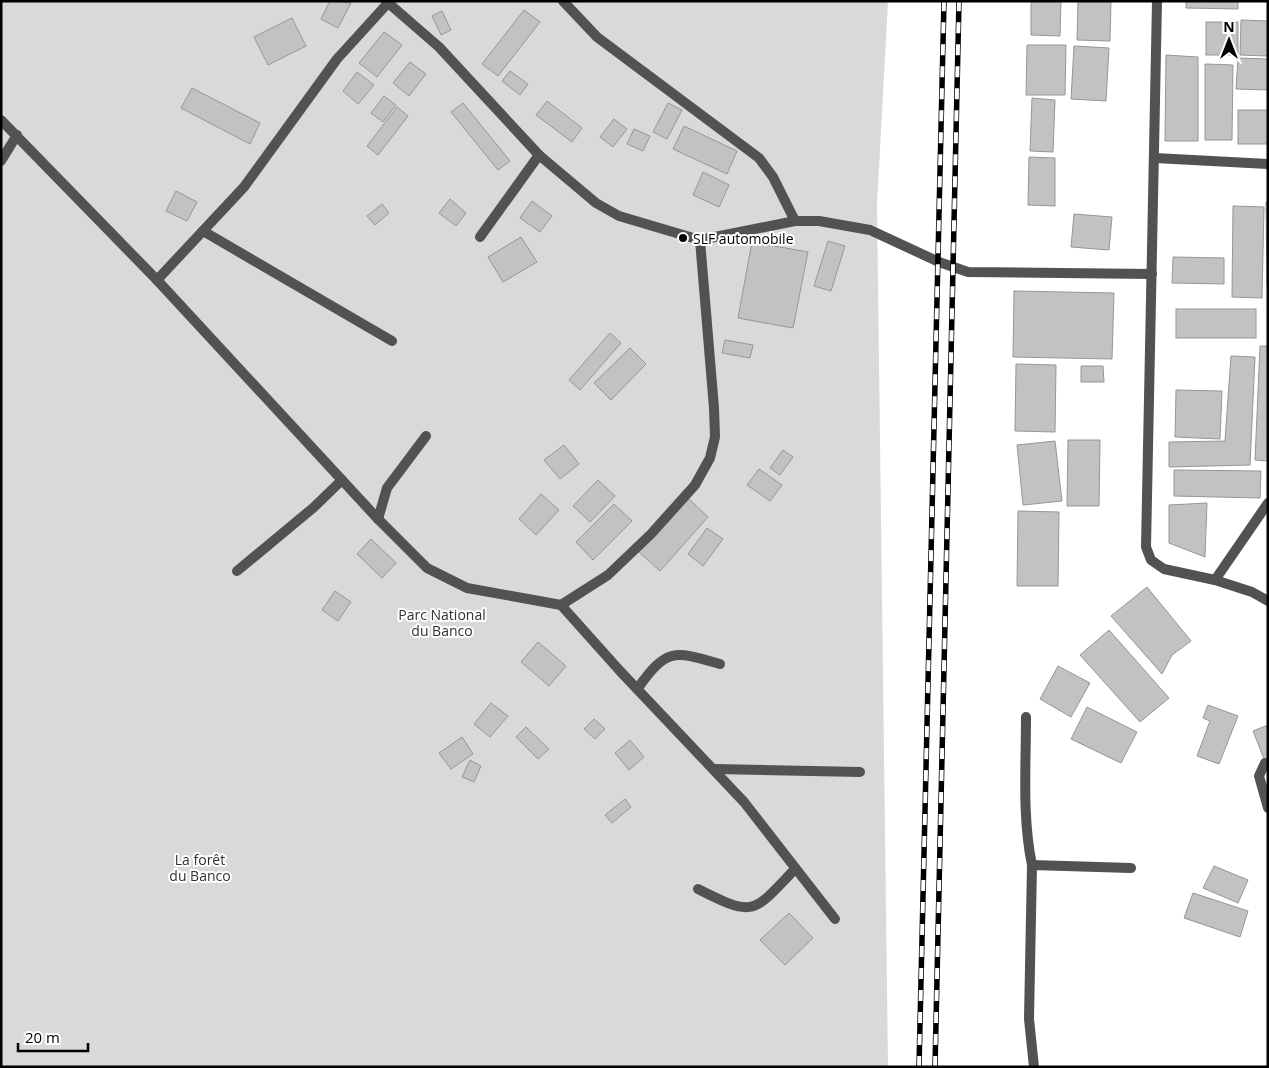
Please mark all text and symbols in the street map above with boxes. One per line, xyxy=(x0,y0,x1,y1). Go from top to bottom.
north arrow xyxy=(1204,15,1254,65)
text: N xyxy=(1223,17,1235,36)
place label: SLF automobile xyxy=(693,229,794,248)
marker: SLF automobile xyxy=(677,232,689,244)
park label: Parc National du Banco xyxy=(398,605,486,640)
park label: La forêt du Banco xyxy=(169,850,231,885)
scale bar xyxy=(18,1020,88,1052)
text: 20 m xyxy=(25,1027,60,1047)

